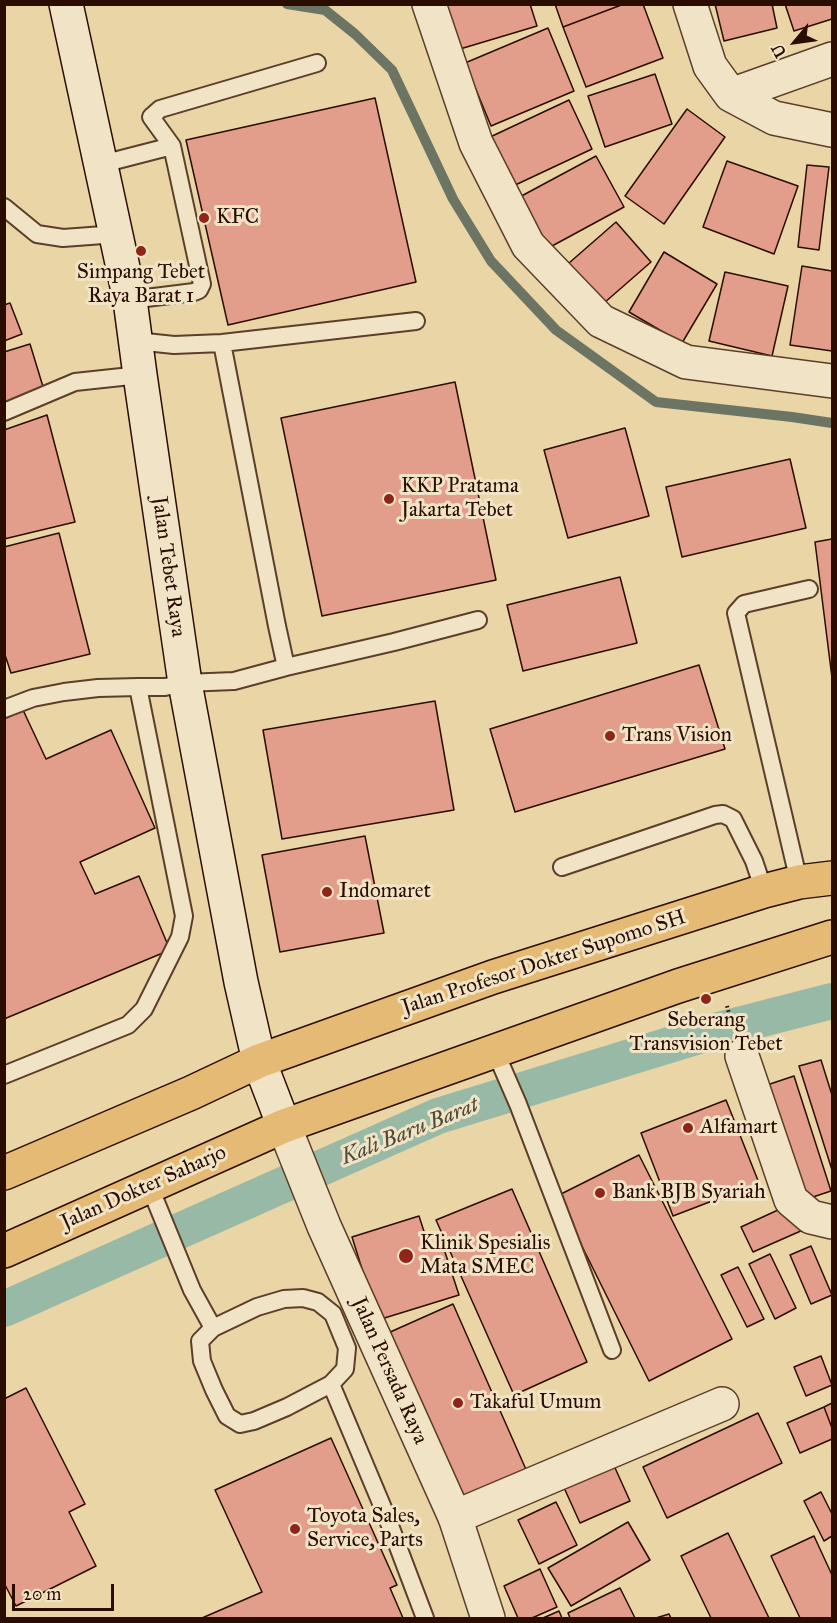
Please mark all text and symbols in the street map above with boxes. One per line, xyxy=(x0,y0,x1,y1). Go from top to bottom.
north arrow xyxy=(765,12,825,72)
text: U xyxy=(767,41,790,61)
place label: KFC xyxy=(216,205,259,231)
marker: KFC xyxy=(197,211,211,225)
marker: Simpang Tebet Raya Barat 1 xyxy=(134,244,148,258)
place label: Simpang Tebet Raya Barat 1 xyxy=(77,260,205,310)
place label: KKP Pratama Jakarta Tebet xyxy=(401,474,519,524)
marker: KKP Pratama Jakarta Tebet xyxy=(382,492,396,506)
street label: Jalan Tebet Raya xyxy=(146,495,190,639)
place label: Trans Vision xyxy=(622,723,732,749)
marker: Trans Vision xyxy=(603,729,617,743)
place label: Indomaret xyxy=(339,879,431,905)
marker: Indomaret xyxy=(320,885,334,899)
street label: Jalan Profesor Dokter Supomo SH xyxy=(399,905,689,1021)
marker: Seberang Transvision Tebet xyxy=(699,992,713,1006)
place label: Seberang Transvision Tebet xyxy=(629,1008,783,1058)
water label: Kali Baru Barat xyxy=(337,1092,483,1172)
place label: Alfamart xyxy=(700,1115,778,1141)
marker: Alfamart xyxy=(681,1121,695,1135)
street label: Jalan Dokter Saharjo xyxy=(58,1140,230,1236)
place label: Bank BJB Syariah xyxy=(612,1180,766,1206)
marker: Bank BJB Syariah xyxy=(593,1186,607,1200)
place label: Klinik Spesialis Mata SMEC xyxy=(420,1231,551,1281)
marker: Klinik Spesialis Mata SMEC xyxy=(397,1247,415,1265)
street label: Jalan Persada Raya xyxy=(345,1294,433,1448)
place label: Takaful Umum xyxy=(470,1390,602,1416)
marker: Takaful Umum xyxy=(451,1396,465,1410)
place label: Toyota Sales, Service, Parts xyxy=(307,1504,423,1554)
marker: Toyota Sales, Service, Parts xyxy=(288,1522,302,1536)
scale bar xyxy=(15,1572,117,1610)
text: 20 m xyxy=(23,1583,61,1605)

